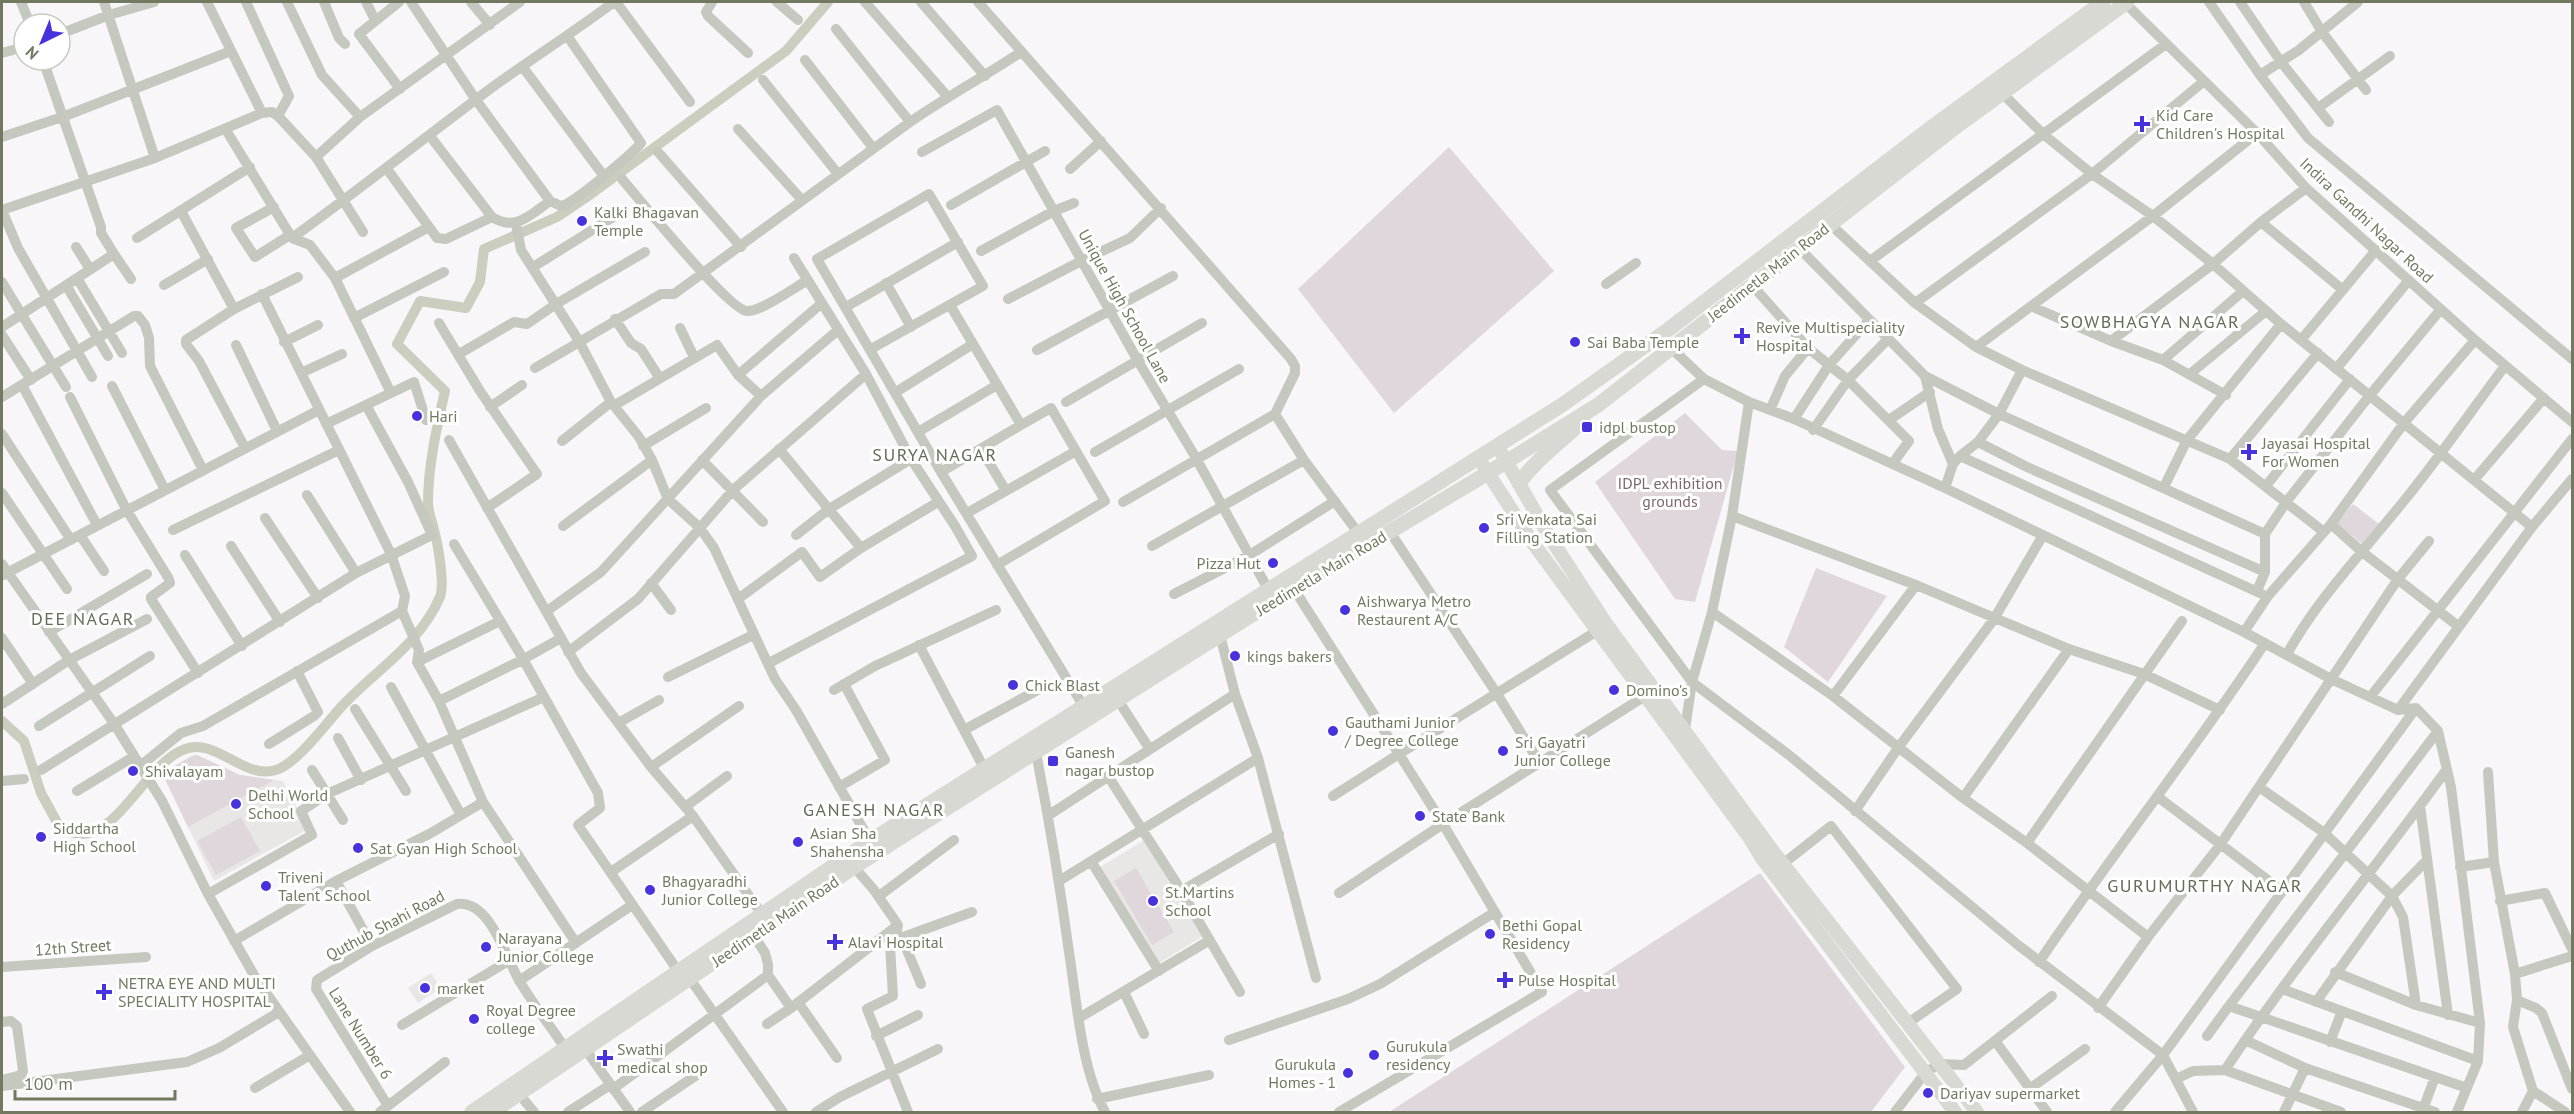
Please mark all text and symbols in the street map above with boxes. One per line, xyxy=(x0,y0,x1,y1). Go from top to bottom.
north arrow xyxy=(12,12,72,72)
text: N xyxy=(21,42,42,64)
place label: Kid Care Children's Hospital xyxy=(2156,105,2285,143)
marker: Kid Care Children's Hospital xyxy=(2133,115,2151,133)
street label: Indira Gandhi Nagar Road xyxy=(2296,153,2438,287)
place label: Kalki Bhagavan Temple xyxy=(594,202,699,240)
marker: Kalki Bhagavan Temple xyxy=(575,214,589,228)
street label: Jeedimetla Main Road xyxy=(1702,218,1833,326)
street label: Unique High School Lane xyxy=(1074,225,1176,387)
district label: SOWBHAGYA NAGAR xyxy=(2060,310,2240,333)
place label: Revive Multispeciality Hospital xyxy=(1756,317,1905,355)
marker: Revive Multispeciality Hospital xyxy=(1733,327,1751,345)
place label: Sai Baba Temple xyxy=(1587,332,1699,352)
marker: Sai Baba Temple xyxy=(1568,335,1582,349)
place label: Hari xyxy=(429,406,457,426)
marker: Hari xyxy=(410,409,424,423)
place label: idpl bustop xyxy=(1599,417,1676,437)
marker: idpl bustop xyxy=(1580,420,1594,434)
place label: Jayasai Hospital For Women xyxy=(2261,433,2371,471)
district label: SURYA NAGAR xyxy=(872,443,998,466)
marker: Jayasai Hospital For Women xyxy=(2240,443,2258,461)
park label: IDPL exhibition grounds xyxy=(1618,473,1722,511)
place label: Sri Venkata Sai Filling Station xyxy=(1496,509,1597,547)
marker: Sri Venkata Sai Filling Station xyxy=(1477,521,1491,535)
street label: Jeedimetla Main Road xyxy=(1251,526,1390,620)
place label: Pizza Hut xyxy=(1196,553,1262,573)
marker: Pizza Hut xyxy=(1266,556,1280,570)
place label: Aishwarya Metro Restaurent A/C xyxy=(1357,591,1471,629)
marker: Aishwarya Metro Restaurent A/C xyxy=(1338,603,1352,617)
district label: DEE NAGAR xyxy=(31,607,135,630)
place label: kings bakers xyxy=(1247,646,1332,666)
marker: kings bakers xyxy=(1228,649,1242,663)
place label: Chick Blast xyxy=(1025,675,1101,695)
marker: Chick Blast xyxy=(1006,678,1020,692)
place label: Domino's xyxy=(1626,680,1688,700)
marker: Domino's xyxy=(1607,683,1621,697)
place label: Gauthami Junior / Degree College xyxy=(1344,712,1459,750)
marker: Gauthami Junior / Degree College xyxy=(1326,724,1340,738)
place label: Sri Gayatri Junior College xyxy=(1514,732,1611,770)
place label: Ganesh nagar bustop xyxy=(1065,742,1154,780)
marker: Sri Gayatri Junior College xyxy=(1496,744,1510,758)
marker: Ganesh nagar bustop xyxy=(1046,754,1060,768)
place label: Shivalayam xyxy=(145,761,223,781)
marker: Shivalayam xyxy=(126,764,140,778)
place label: Delhi World School xyxy=(248,785,328,823)
marker: Delhi World School xyxy=(229,797,243,811)
district label: GANESH NAGAR xyxy=(803,798,945,821)
place label: State Bank xyxy=(1432,806,1506,826)
marker: State Bank xyxy=(1413,809,1427,823)
place label: Siddartha High School xyxy=(53,818,136,856)
place label: Asian Sha Shahensha xyxy=(810,823,884,861)
marker: Siddartha High School xyxy=(34,830,48,844)
marker: Asian Sha Shahensha xyxy=(791,835,805,849)
place label: Sat Gyan High School xyxy=(370,838,518,858)
marker: Sat Gyan High School xyxy=(351,841,365,855)
place label: Triveni Talent School xyxy=(278,867,371,905)
place label: Bhagyaradhi Junior College xyxy=(661,871,758,909)
street label: Jeedimetla Main Road xyxy=(707,871,842,971)
district label: GURUMURTHY NAGAR xyxy=(2107,874,2303,897)
marker: Triveni Talent School xyxy=(259,879,273,893)
place label: St.Martins School xyxy=(1165,882,1235,920)
marker: Bhagyaradhi Junior College xyxy=(643,883,657,897)
street label: Quthub Shahi Road xyxy=(322,885,448,965)
marker: St.Martins School xyxy=(1146,894,1160,908)
place label: Bethi Gopal Residency xyxy=(1502,915,1582,953)
marker: Bethi Gopal Residency xyxy=(1483,927,1497,941)
place label: Narayana Junior College xyxy=(497,928,594,966)
place label: Alavi Hospital xyxy=(848,932,944,952)
marker: Alavi Hospital xyxy=(826,933,844,951)
street label: 12th Street xyxy=(34,934,113,960)
marker: Narayana Junior College xyxy=(479,940,493,954)
place label: Pulse Hospital xyxy=(1518,970,1616,990)
marker: Pulse Hospital xyxy=(1496,971,1514,989)
place label: NETRA EYE AND MULTI SPECIALITY HOSPITAL xyxy=(118,973,276,1011)
place label: market xyxy=(437,978,485,998)
marker: market xyxy=(418,981,432,995)
marker: NETRA EYE AND MULTI SPECIALITY HOSPITAL xyxy=(95,983,113,1001)
street label: Lane Number 6 xyxy=(325,983,397,1083)
place label: Royal Degree college xyxy=(486,1000,576,1038)
marker: Royal Degree college xyxy=(467,1012,481,1026)
place label: Gurukula residency xyxy=(1386,1036,1451,1074)
place label: Swathi medical shop xyxy=(617,1039,708,1077)
marker: Gurukula residency xyxy=(1367,1048,1381,1062)
marker: Swathi medical shop xyxy=(598,1051,612,1065)
place label: Gurukula Homes - 1 xyxy=(1268,1054,1336,1092)
scale bar xyxy=(15,1063,176,1101)
marker: Gurukula Homes - 1 xyxy=(1341,1066,1355,1080)
text: 100 m xyxy=(24,1072,73,1095)
place label: Dariyav supermarket xyxy=(1940,1083,2080,1103)
marker: Dariyav supermarket xyxy=(1921,1086,1935,1100)

